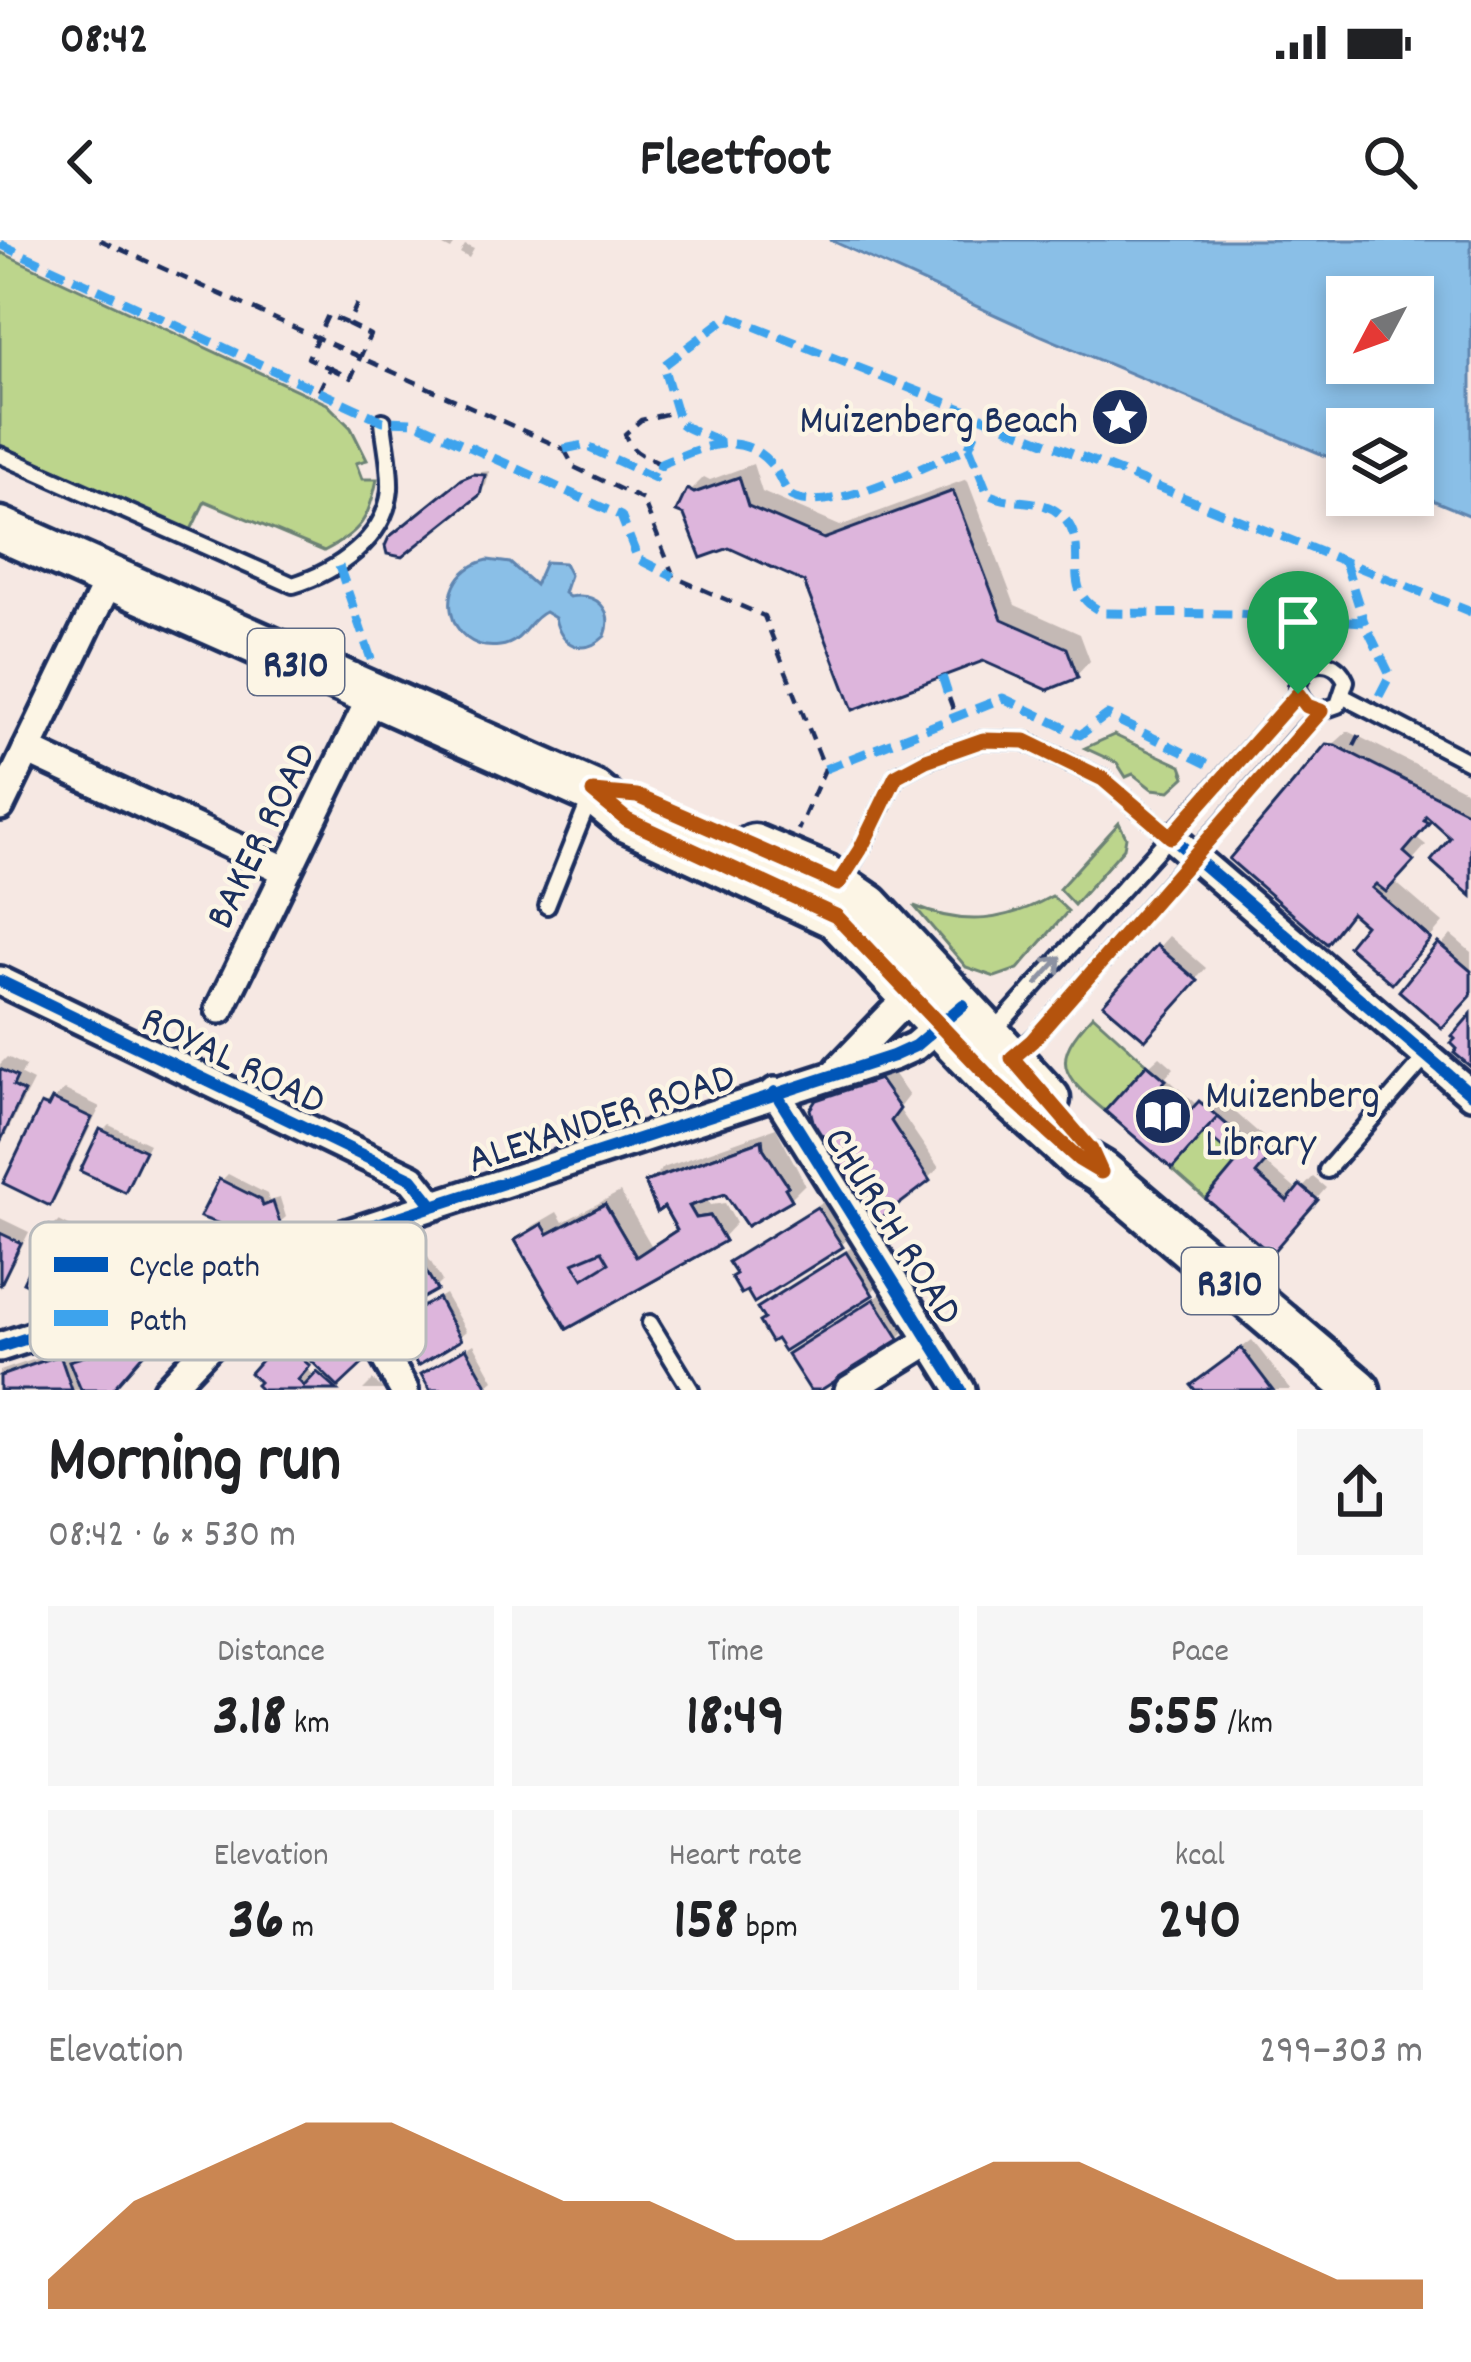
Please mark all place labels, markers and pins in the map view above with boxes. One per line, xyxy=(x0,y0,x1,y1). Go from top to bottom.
place icon: Muizenberg Beach xyxy=(1089,386,1151,448)
place label: Muizenberg Beach xyxy=(799,394,1078,454)
pin xyxy=(1247,571,1349,694)
place label: Muizenberg Library xyxy=(1205,1069,1380,1177)
library icon: Muizenberg Library xyxy=(1132,1085,1194,1147)

